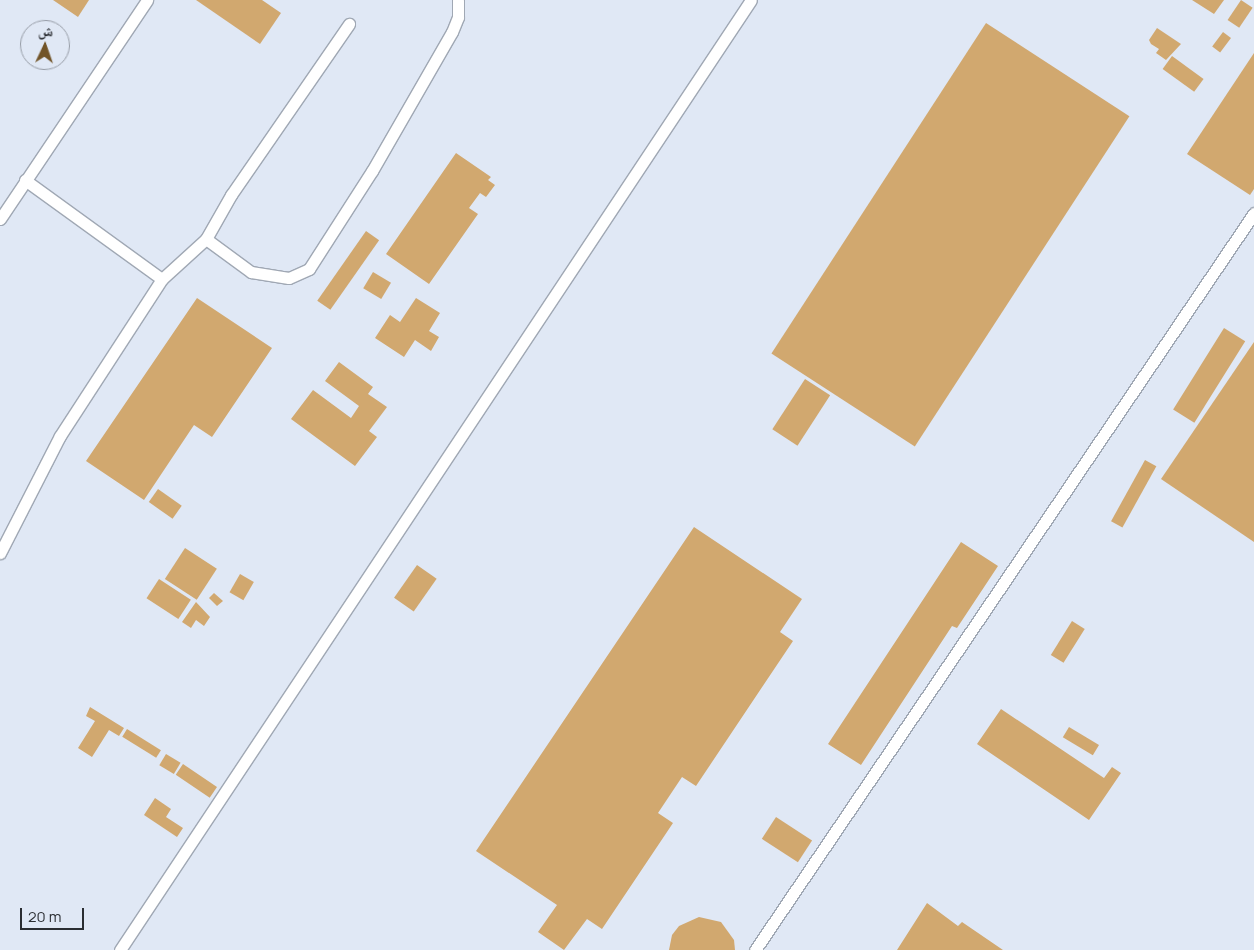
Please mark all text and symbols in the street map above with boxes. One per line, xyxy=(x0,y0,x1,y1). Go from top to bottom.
north arrow xyxy=(20,20,70,70)
text: ش xyxy=(38,21,54,40)
scale bar xyxy=(22,898,86,930)
text: 20 m xyxy=(28,906,61,927)

